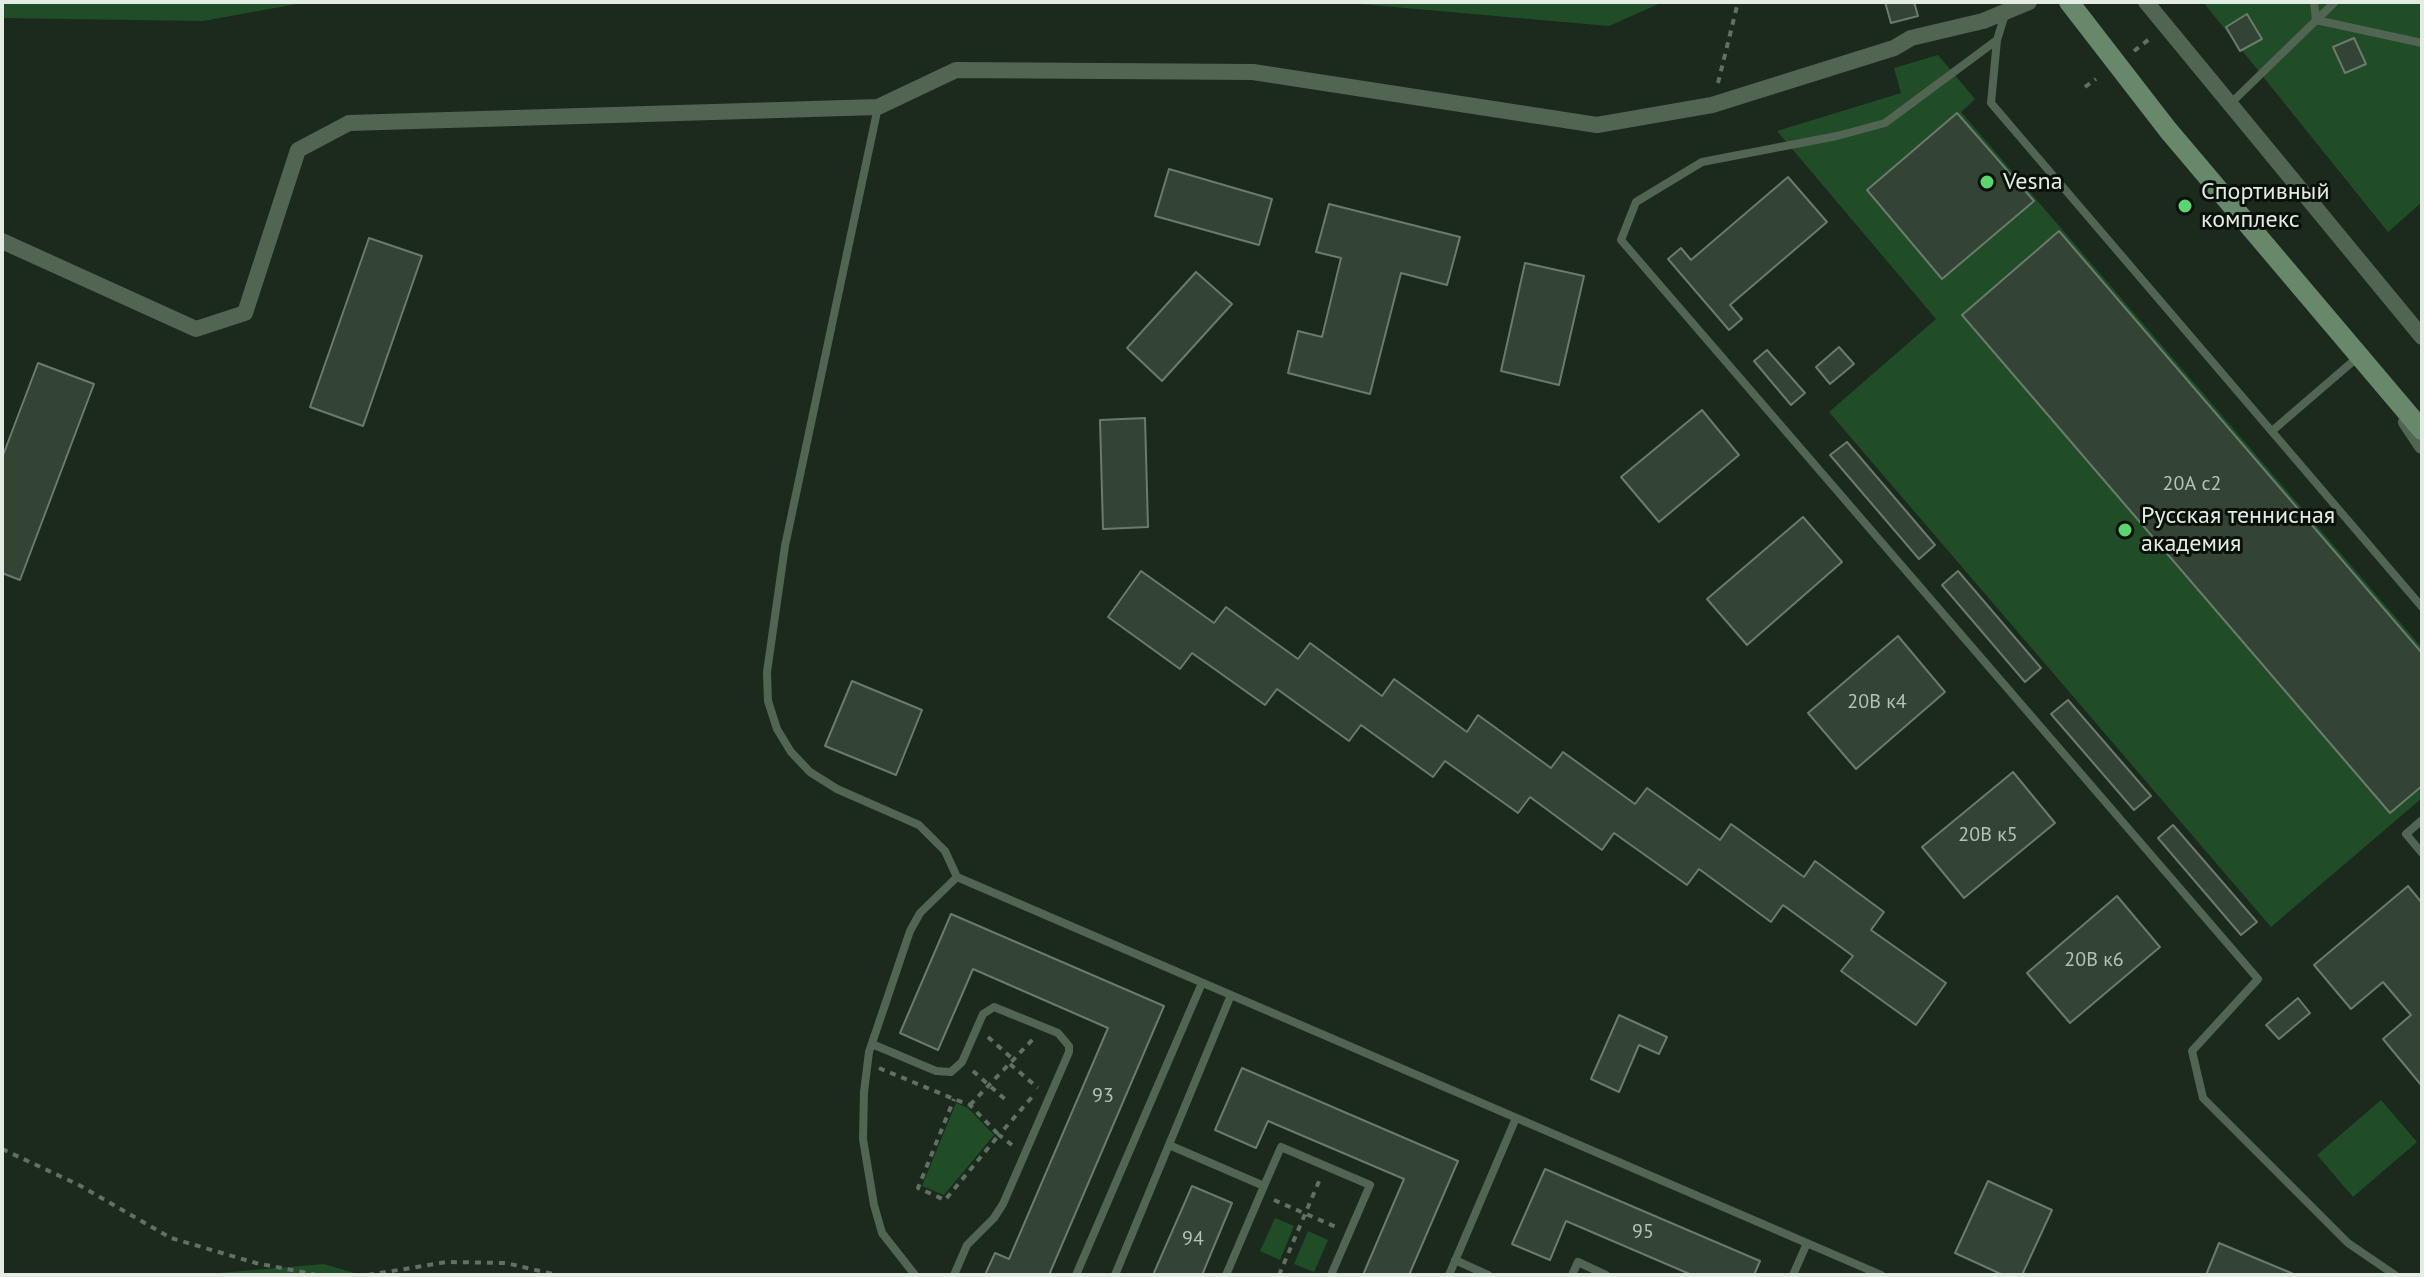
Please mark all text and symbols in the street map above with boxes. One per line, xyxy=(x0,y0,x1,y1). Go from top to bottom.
place label: Vesna xyxy=(2003,168,2063,196)
marker: Vesna xyxy=(1978,173,1996,191)
place label: Спортивный комплекс xyxy=(2201,178,2330,234)
marker: Спортивный комплекс xyxy=(2176,197,2194,215)
house number: 20А с2 xyxy=(2163,472,2221,496)
place label: Русская теннисная академия xyxy=(2141,502,2335,558)
marker: Русская теннисная академия xyxy=(2116,521,2134,539)
house number: 20В к4 xyxy=(1847,690,1907,714)
house number: 20В к5 xyxy=(1958,823,2018,847)
house number: 20В к6 xyxy=(2064,948,2124,972)
house number: 93 xyxy=(1092,1084,1114,1108)
house number: 95 xyxy=(1632,1220,1654,1244)
house number: 94 xyxy=(1182,1227,1204,1251)

